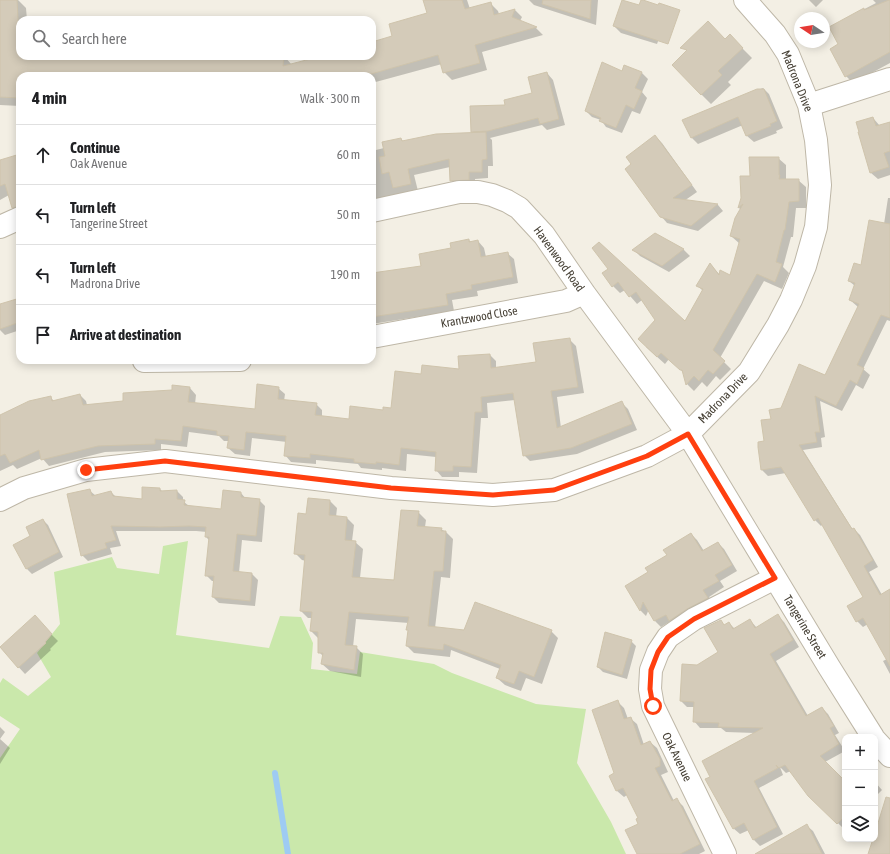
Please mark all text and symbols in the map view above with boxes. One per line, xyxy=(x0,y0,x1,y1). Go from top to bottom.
north arrow xyxy=(794,12,830,48)
search box xyxy=(16,16,376,60)
icon: search xyxy=(30,27,52,49)
text: Search here xyxy=(62,30,127,47)
street label: Madrona Drive xyxy=(778,48,816,114)
text: 4 min xyxy=(32,88,67,108)
text: Walk · 300 m xyxy=(300,91,360,106)
text: Continue xyxy=(70,139,120,156)
icon: ahead xyxy=(32,144,54,166)
text: 60 m xyxy=(337,147,360,162)
text: Oak Avenue xyxy=(70,156,127,171)
text: Turn left xyxy=(70,199,116,216)
icon: left xyxy=(32,204,54,226)
text: 50 m xyxy=(337,207,360,222)
text: Tangerine Street xyxy=(70,216,148,231)
street label: Havenwood Road xyxy=(531,224,587,294)
text: Turn left xyxy=(70,259,116,276)
icon: left xyxy=(32,264,54,286)
text: 190 m xyxy=(331,267,360,282)
text: Madrona Drive xyxy=(70,276,140,291)
street label: Krantzwood Close xyxy=(439,303,519,331)
icon: arrive xyxy=(32,324,54,346)
text: Arrive at destination xyxy=(70,326,181,343)
street label: Madrona Drive xyxy=(695,370,751,426)
route end xyxy=(77,461,95,479)
street label: Tangerine Street xyxy=(781,593,830,662)
route start xyxy=(644,697,662,715)
street label: Oak Avenue xyxy=(659,730,695,784)
map controls xyxy=(842,734,878,842)
button: + xyxy=(842,734,878,770)
button: − xyxy=(842,770,878,806)
button: layers xyxy=(842,806,878,842)

